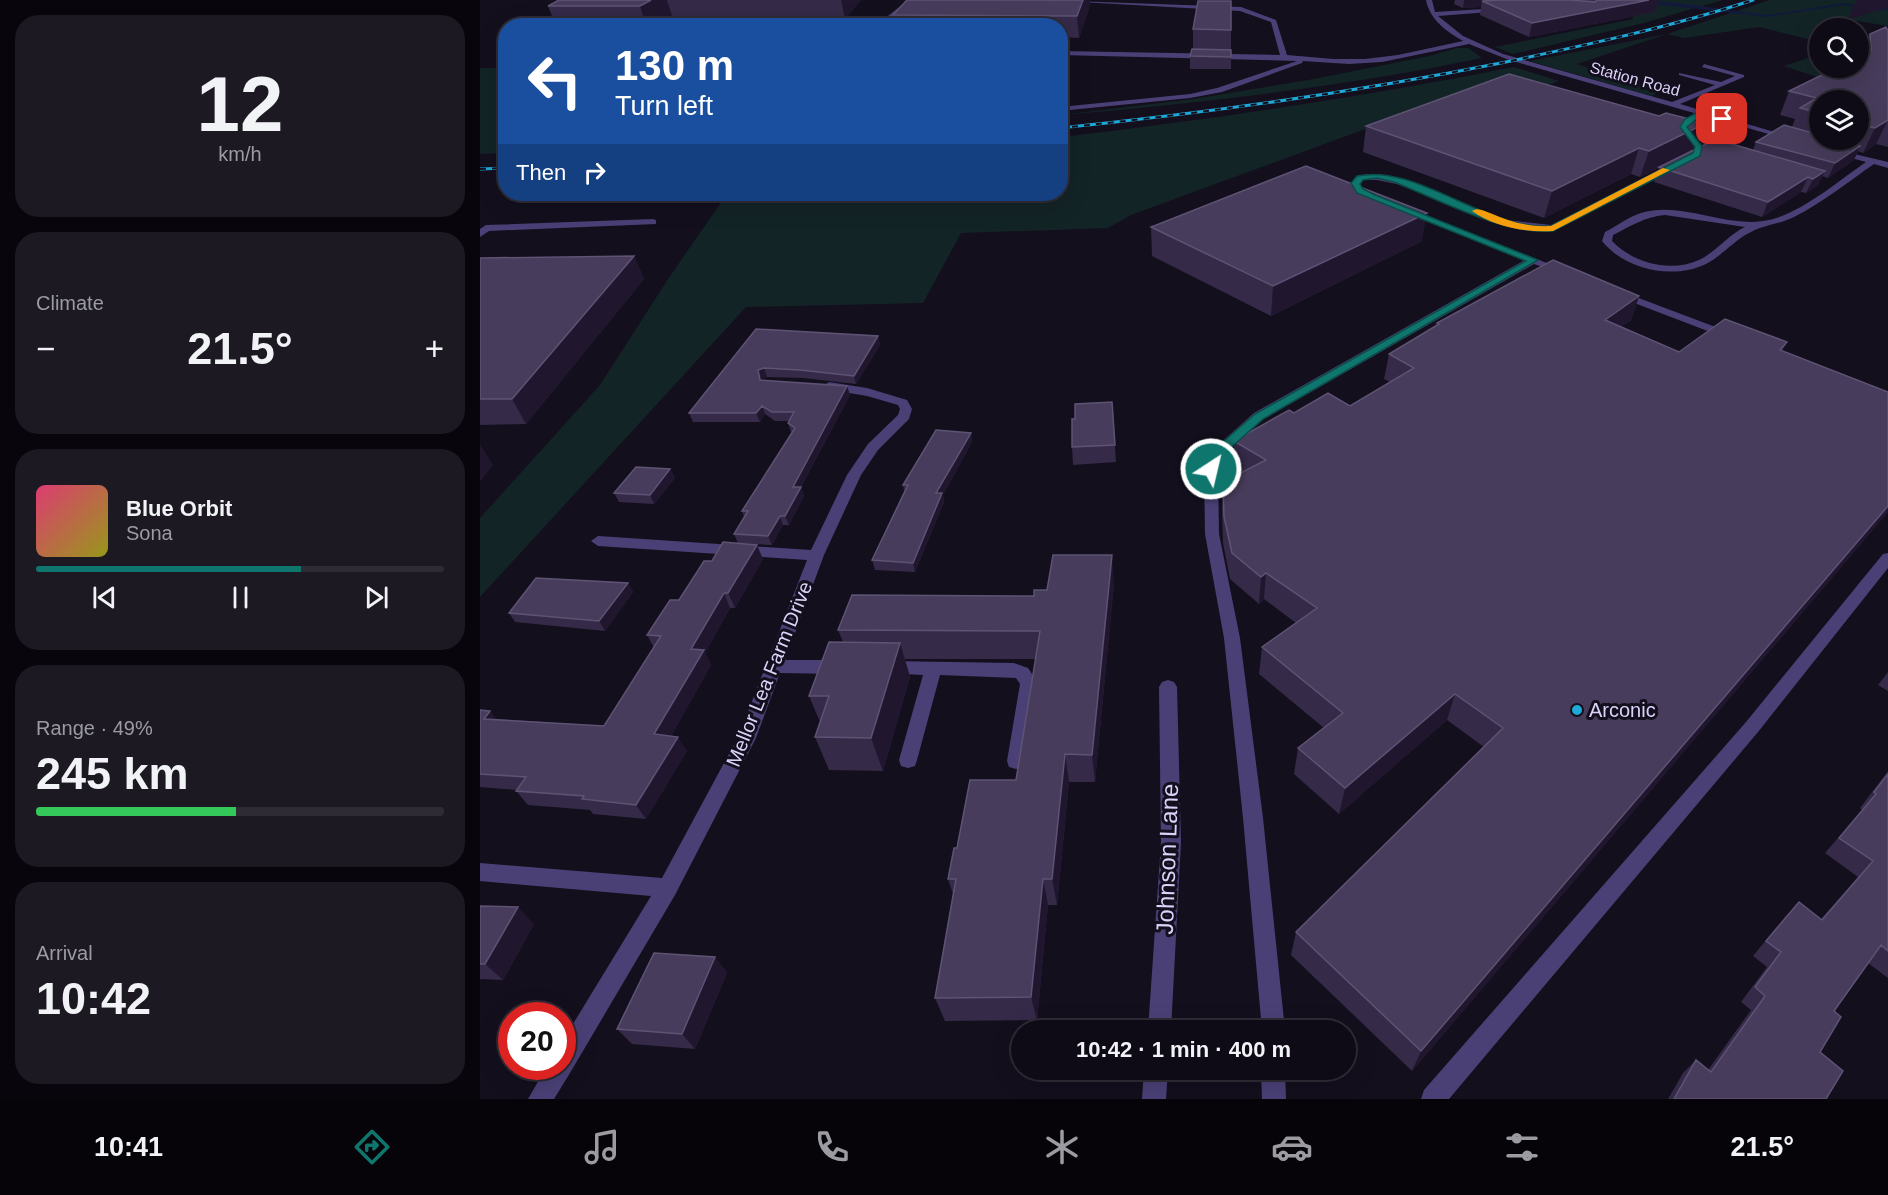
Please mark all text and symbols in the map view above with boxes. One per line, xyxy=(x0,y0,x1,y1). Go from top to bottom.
map controls xyxy=(1809,18,1869,150)
button: search xyxy=(1809,18,1869,78)
icon: left xyxy=(516,42,594,120)
text: 130 m xyxy=(615,42,734,89)
street label: Station Road xyxy=(1588,59,1682,99)
text: 12 xyxy=(197,60,283,148)
button: layers xyxy=(1809,90,1869,150)
text: Turn left xyxy=(615,91,713,121)
pin xyxy=(1696,93,1747,144)
icon: arrive xyxy=(1705,102,1738,135)
text: km/h xyxy=(218,143,262,165)
icon: right xyxy=(578,156,611,189)
text: Then xyxy=(516,160,566,185)
text: Climate xyxy=(36,292,104,314)
text: 21.5° xyxy=(187,323,293,374)
text: − xyxy=(36,330,55,367)
text: + xyxy=(425,330,444,367)
position arrow xyxy=(1179,437,1243,501)
text: Blue Orbit xyxy=(126,496,232,521)
text: Sona xyxy=(126,522,173,544)
street label: Mellor Lea Farm Drive xyxy=(722,578,816,770)
icon: previous xyxy=(88,581,121,614)
icon: pause xyxy=(224,581,257,614)
icon: next xyxy=(360,581,393,614)
place label: Arconic xyxy=(1589,699,1656,721)
marker: Arconic xyxy=(1570,703,1584,717)
text: Range · 49% xyxy=(36,717,153,739)
text: 245 km xyxy=(36,748,189,799)
street label: Johnson Lane xyxy=(1151,783,1183,935)
text: Arrival xyxy=(36,942,93,964)
text: 10:42 xyxy=(36,973,151,1024)
speed limit sign: 20 xyxy=(498,1002,576,1080)
text: 10:42 · 1 min · 400 m xyxy=(1076,1037,1291,1062)
icon: directions xyxy=(351,1126,393,1168)
icon: music xyxy=(581,1126,623,1168)
icon: phone xyxy=(811,1126,853,1168)
icon: climate xyxy=(1041,1126,1083,1168)
icon: car xyxy=(1271,1126,1313,1168)
icon: filters xyxy=(1501,1126,1543,1168)
text: 10:41 xyxy=(94,1132,163,1162)
text: 21.5° xyxy=(1731,1132,1794,1162)

